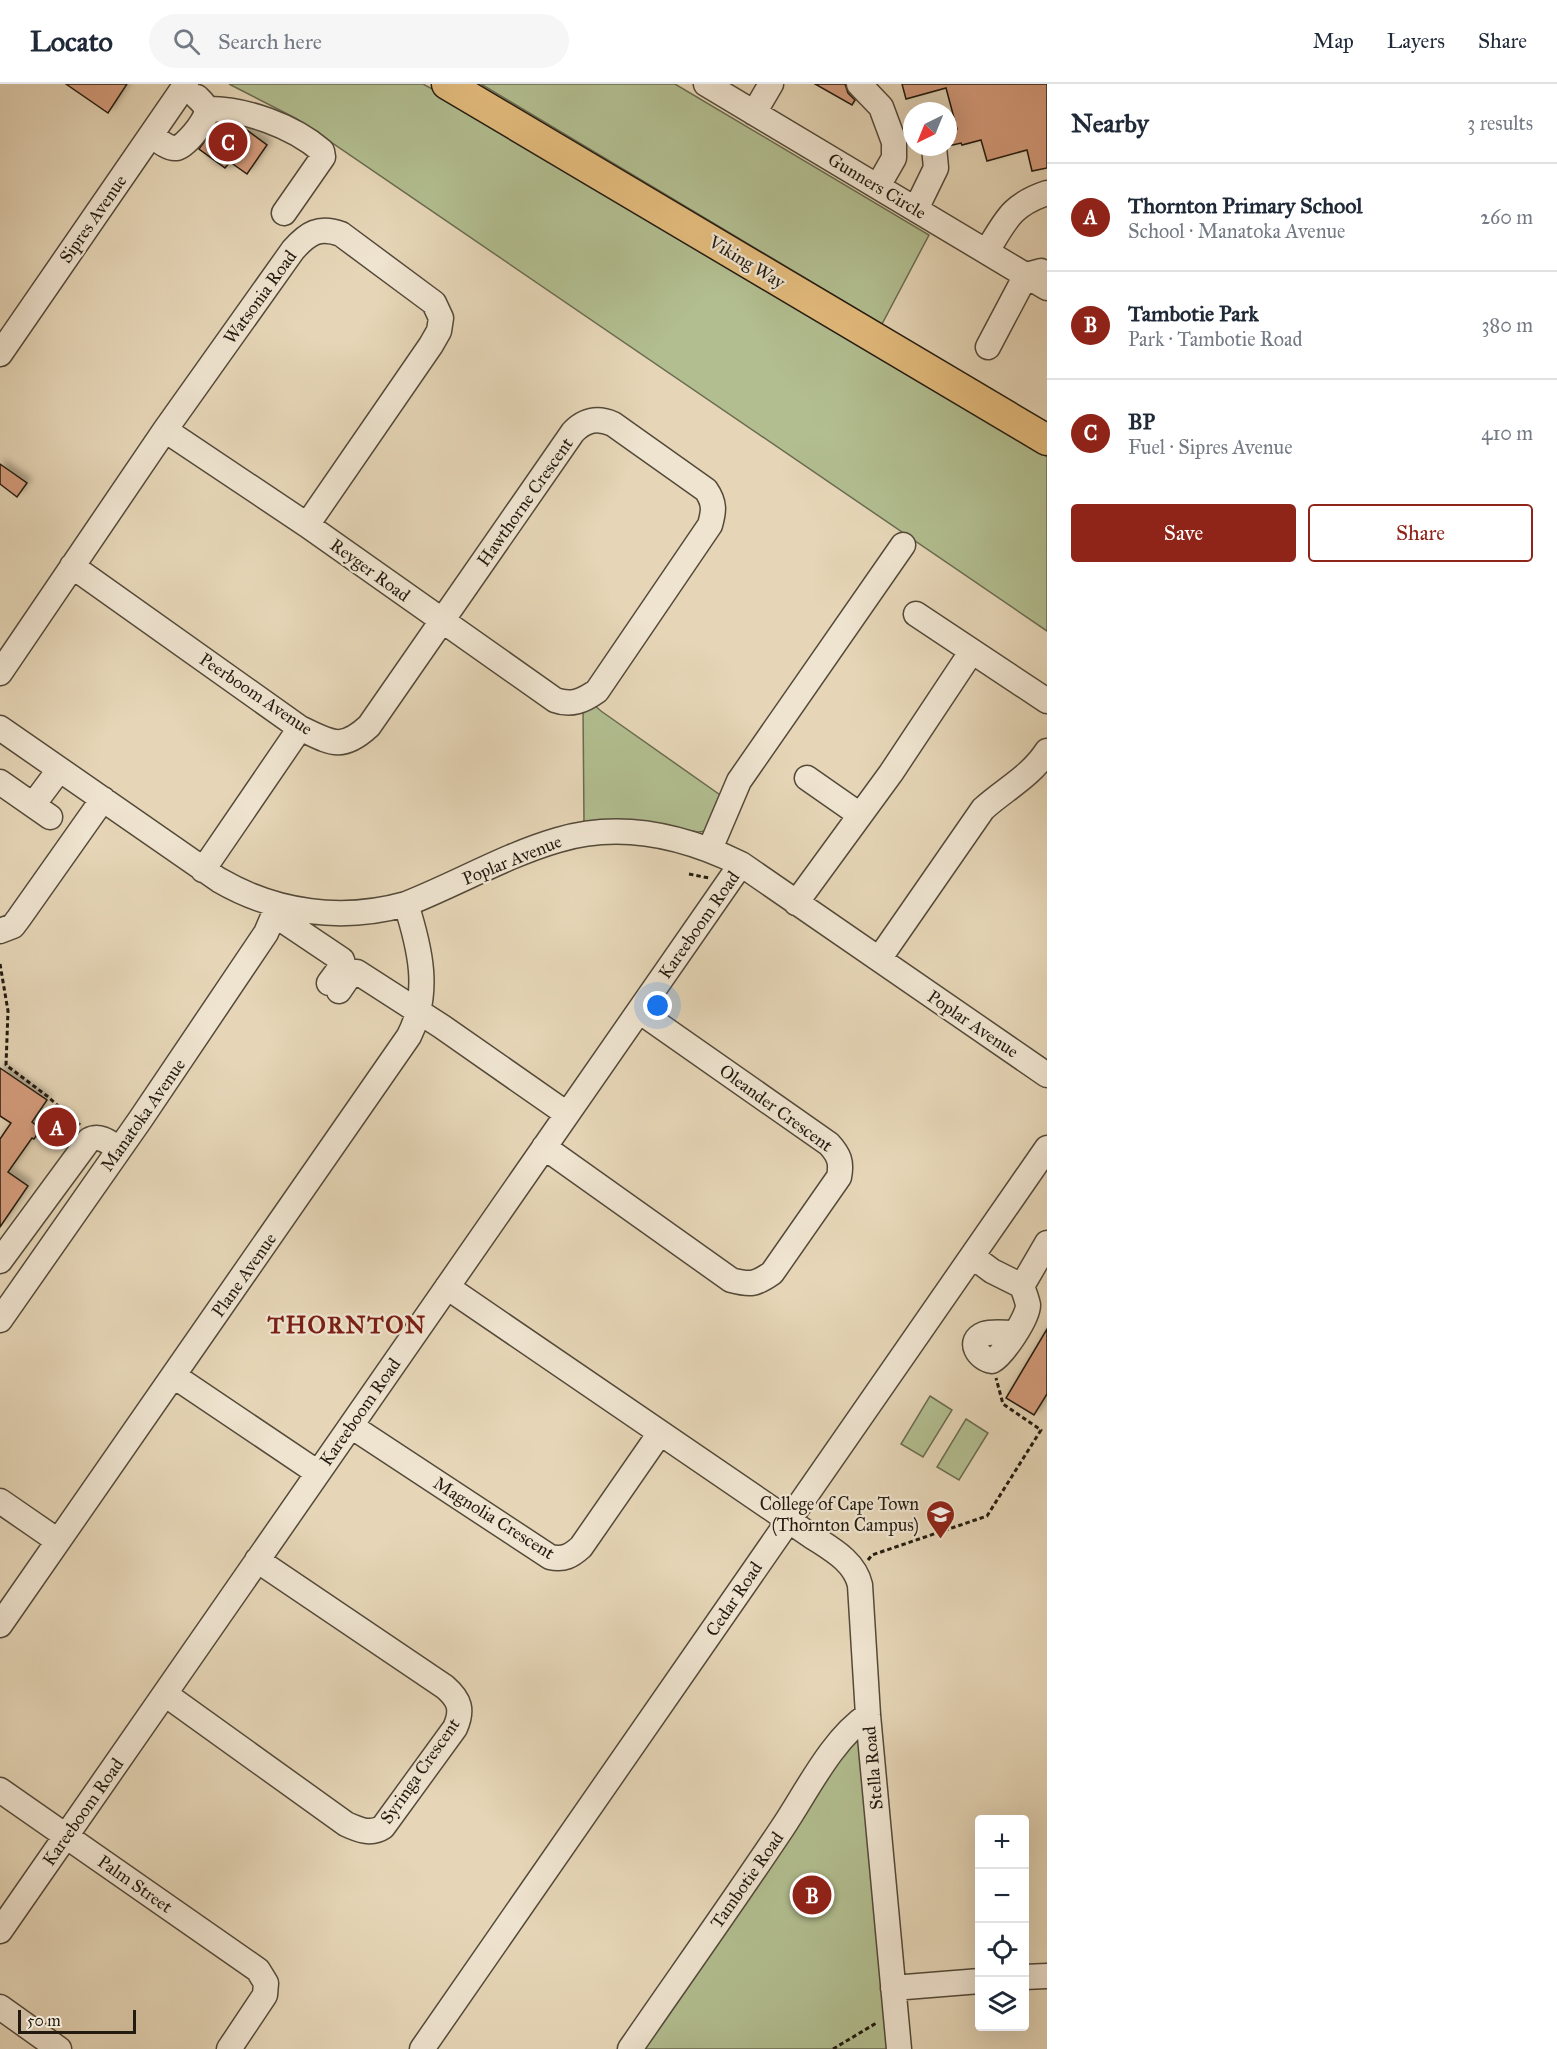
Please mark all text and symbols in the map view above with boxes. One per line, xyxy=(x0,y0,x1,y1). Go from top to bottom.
search box xyxy=(149,14,569,68)
text: Locato xyxy=(30,24,113,59)
icon: search xyxy=(170,25,203,58)
text: Search here xyxy=(218,28,322,55)
text: Map xyxy=(1313,28,1354,54)
text: Layers xyxy=(1387,28,1445,54)
text: Share xyxy=(1478,28,1527,54)
north arrow xyxy=(903,102,957,156)
text: Nearby xyxy=(1071,107,1149,139)
text: 3 results xyxy=(1467,111,1533,135)
pin: C xyxy=(208,120,248,164)
street label: Gunners Circle xyxy=(824,148,930,224)
street label: Sipres Avenue xyxy=(54,171,132,267)
text: Thornton Primary School xyxy=(1128,192,1362,219)
text: A xyxy=(1084,205,1097,229)
text: 260 m xyxy=(1480,205,1533,229)
text: School · Manatoka Avenue xyxy=(1128,219,1345,243)
street label: Viking Way xyxy=(704,230,789,294)
street label: Watsonia Road xyxy=(219,246,301,348)
text: Tambotie Park xyxy=(1128,300,1259,327)
text: B xyxy=(1084,313,1097,337)
text: 380 m xyxy=(1482,313,1533,337)
text: Park · Tambotie Road xyxy=(1128,327,1302,351)
text: BP xyxy=(1128,408,1155,435)
text: C xyxy=(1084,421,1097,445)
text: 410 m xyxy=(1481,421,1533,445)
street label: Hawthorne Crescent xyxy=(472,433,578,571)
text: Fuel · Sipres Avenue xyxy=(1128,435,1293,459)
button: Save xyxy=(1071,504,1296,562)
button: Share xyxy=(1308,504,1533,562)
street label: Reyger Road xyxy=(325,534,414,607)
street label: Peerboom Avenue xyxy=(195,648,317,740)
street label: Poplar Avenue xyxy=(459,830,565,890)
street label: Kareeboom Road xyxy=(654,867,744,983)
street label: Poplar Avenue xyxy=(923,985,1023,1063)
your location xyxy=(643,991,672,1020)
street label: Manatoka Avenue xyxy=(96,1054,190,1176)
street label: Oleander Crescent xyxy=(715,1060,837,1157)
pin: A xyxy=(38,1104,76,1150)
street label: Plane Avenue xyxy=(207,1229,281,1321)
district label: THORNTON xyxy=(266,1310,427,1340)
street label: Kareeboom Road xyxy=(315,1354,405,1470)
street label: Magnolia Crescent xyxy=(429,1472,559,1565)
place label: College of Cape Town (Thornton Campus) xyxy=(760,1493,919,1537)
school or university icon: College of Cape Town (Thornton Campus) xyxy=(924,1498,956,1540)
street label: Cedar Road xyxy=(701,1557,767,1641)
street label: Syringa Crescent xyxy=(375,1713,466,1829)
street label: Stella Road xyxy=(858,1725,888,1811)
street label: Kareeboom Road xyxy=(38,1754,128,1870)
map controls xyxy=(975,1815,1029,2031)
button: + xyxy=(975,1815,1029,1869)
street label: Tambotie Road xyxy=(706,1827,788,1933)
street label: Palm Street xyxy=(93,1850,177,1918)
button: − xyxy=(975,1869,1029,1923)
pin: B xyxy=(792,1872,832,1918)
button: locate xyxy=(975,1923,1029,1977)
button: layers xyxy=(975,1977,1029,2031)
scale bar xyxy=(18,2007,136,2034)
text: 50 m xyxy=(27,2011,61,2030)

